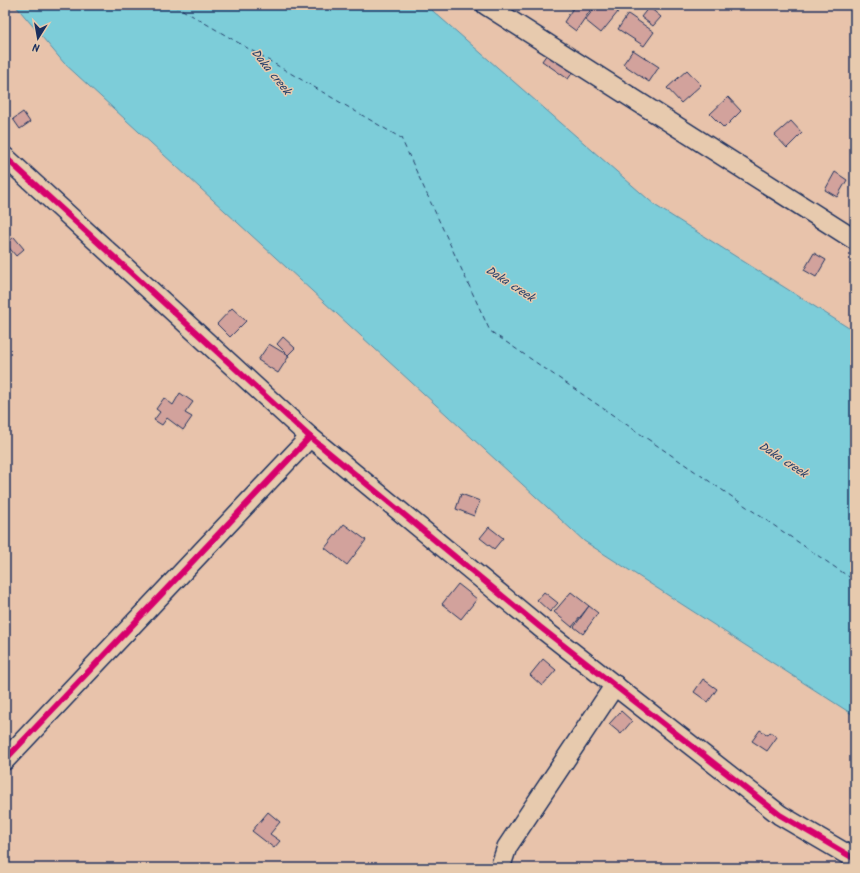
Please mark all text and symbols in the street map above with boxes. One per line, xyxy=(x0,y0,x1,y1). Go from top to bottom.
north arrow xyxy=(18,18,58,58)
text: N xyxy=(31,37,41,56)
water label: Daka creek xyxy=(246,45,297,101)
water label: Daka creek xyxy=(482,261,540,308)
water label: Daka creek xyxy=(755,437,813,484)

